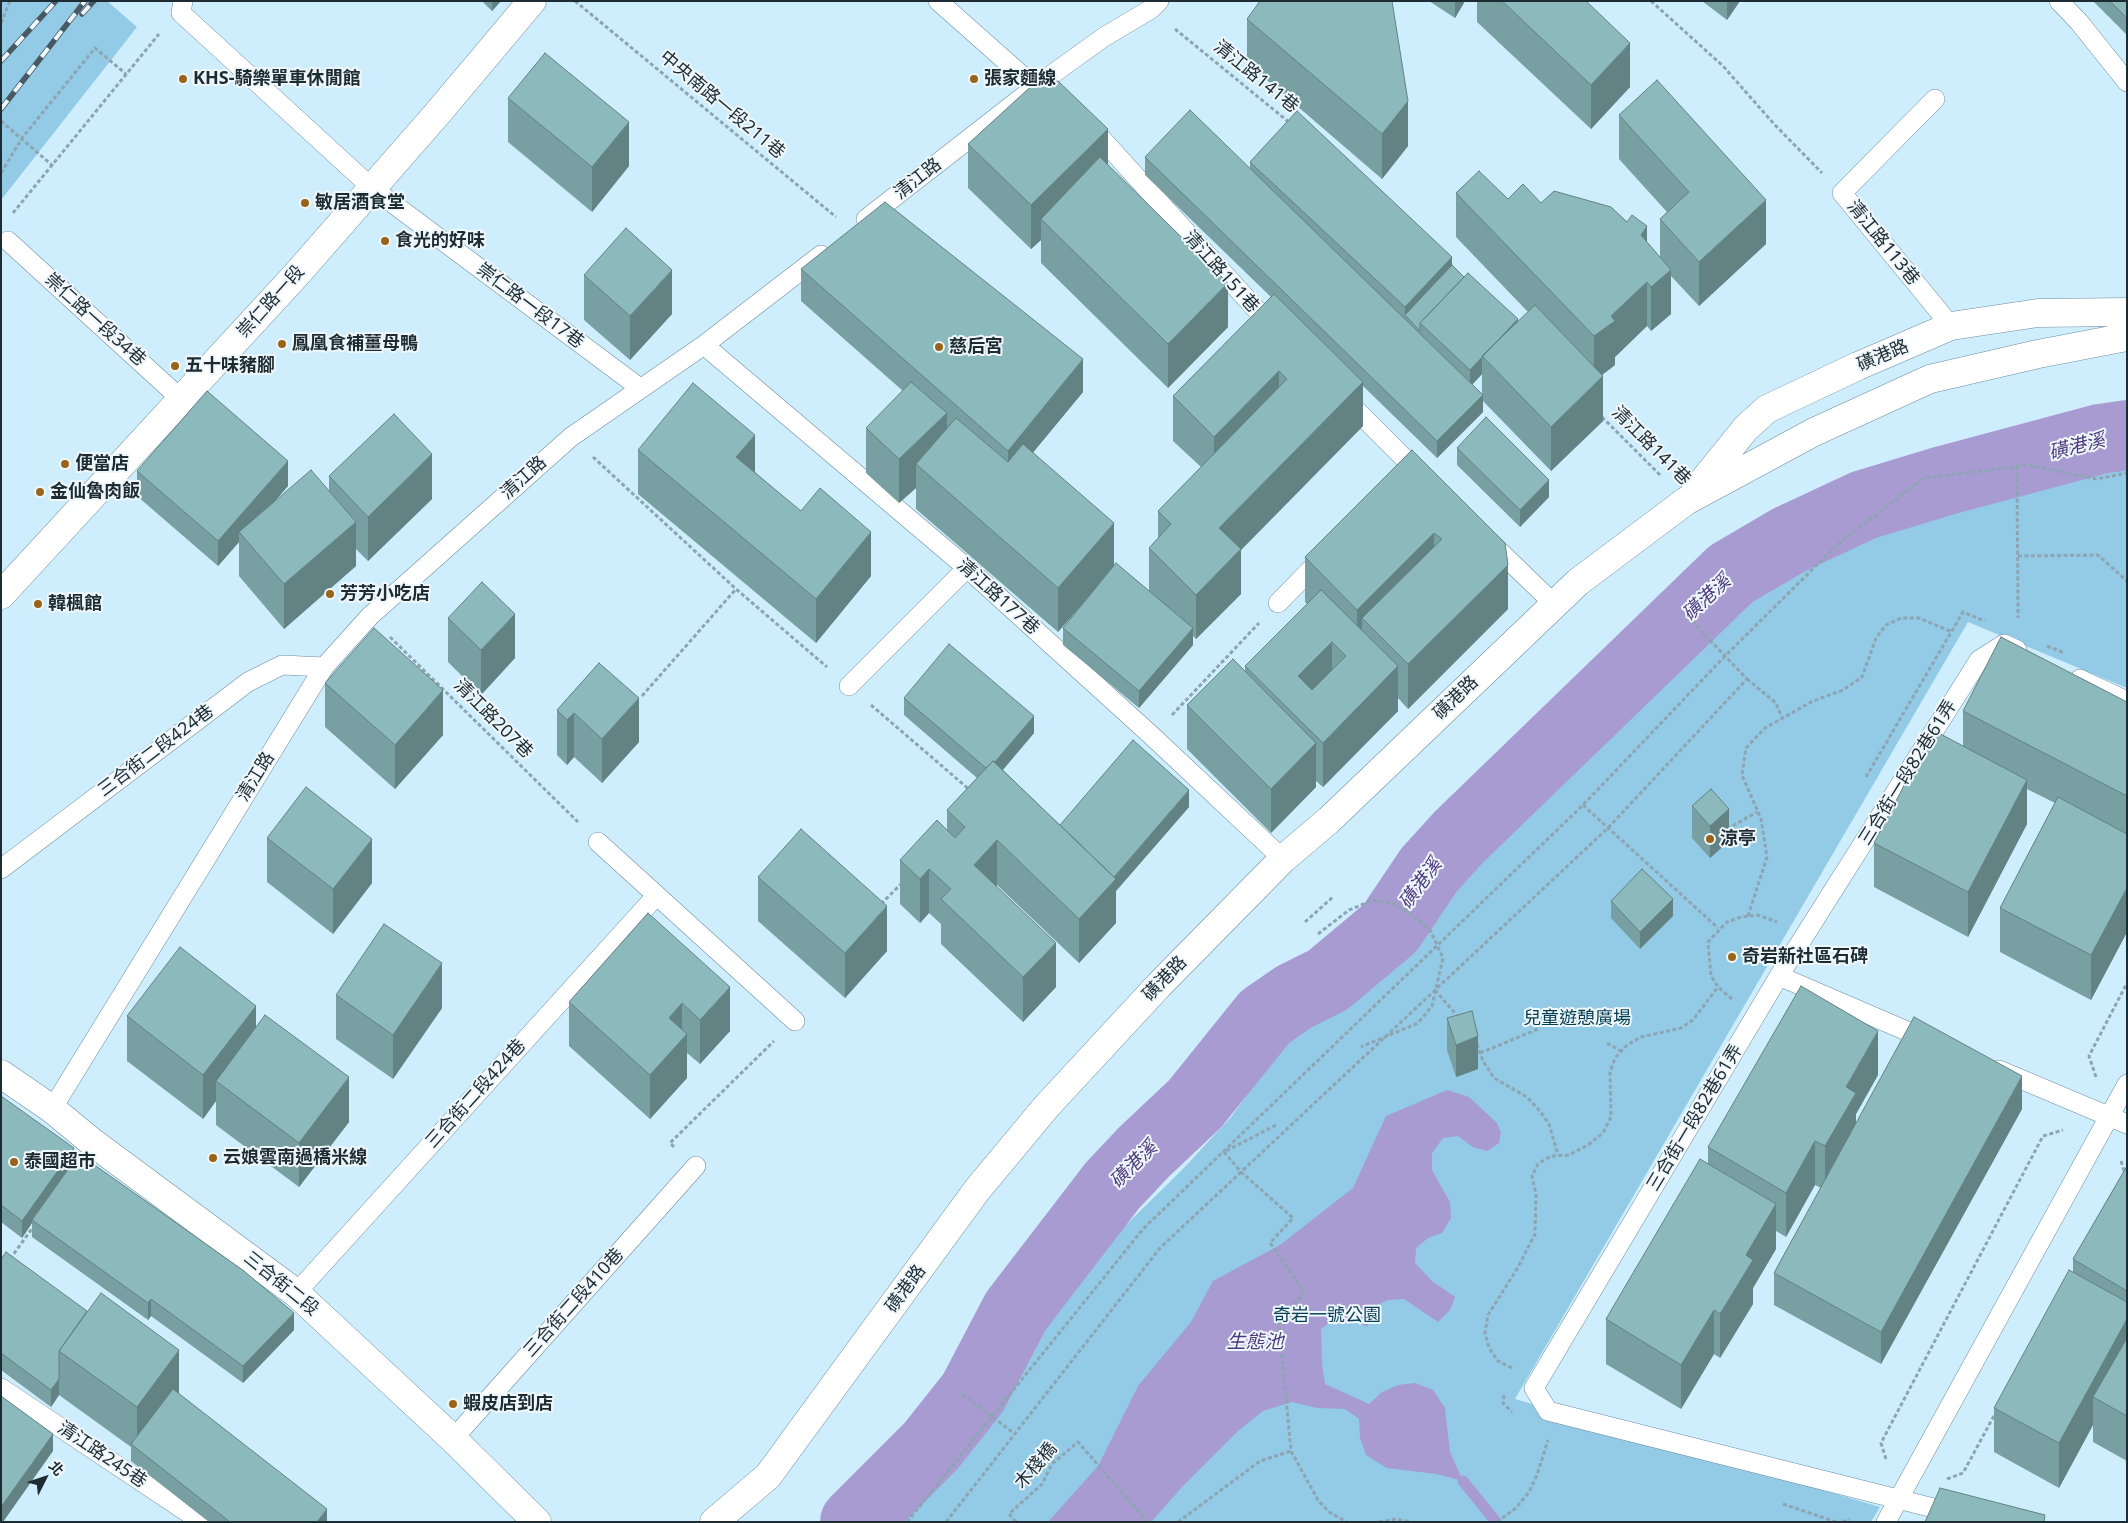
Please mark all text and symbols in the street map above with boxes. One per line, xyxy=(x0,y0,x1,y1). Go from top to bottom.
street label: 清江路141巷 xyxy=(1209,36,1303,118)
street label: 中央南路一段211巷 xyxy=(655,46,789,164)
place label: KHS-騎樂單車休閒館 xyxy=(193,68,360,90)
place label: 張家麵線 xyxy=(984,68,1056,90)
marker: KHS-騎樂單車休閒館 xyxy=(177,73,189,85)
marker: 張家麵線 xyxy=(968,73,980,85)
street label: 清江路 xyxy=(890,154,946,204)
place label: 敏居酒食堂 xyxy=(315,192,405,214)
street label: 清江路113巷 xyxy=(1842,196,1924,290)
marker: 敏居酒食堂 xyxy=(299,197,311,209)
street label: 清江路151巷 xyxy=(1179,227,1263,317)
place label: 食光的好味 xyxy=(395,230,485,252)
marker: 食光的好味 xyxy=(379,235,391,247)
street label: 崇仁路一段17巷 xyxy=(472,259,588,353)
street label: 崇仁路一段 xyxy=(233,261,309,343)
street label: 崇仁路一段34巷 xyxy=(40,269,150,371)
place label: 鳳凰食補薑母鴨 xyxy=(292,333,418,355)
place label: 慈后宮 xyxy=(949,336,1003,358)
street label: 磺港路 xyxy=(1854,336,1912,376)
marker: 鳳凰食補薑母鴨 xyxy=(276,338,288,350)
marker: 慈后宮 xyxy=(933,341,945,353)
place label: 五十味豬腳 xyxy=(185,355,275,377)
marker: 五十味豬腳 xyxy=(169,360,181,372)
street label: 清江路141巷 xyxy=(1607,402,1695,490)
water label: 磺港溪 xyxy=(2047,429,2107,465)
street label: 清江路 xyxy=(497,452,551,504)
place label: 便當店 xyxy=(75,453,129,475)
marker: 便當店 xyxy=(59,458,71,470)
place label: 金仙魯肉飯 xyxy=(50,481,140,503)
marker: 金仙魯肉飯 xyxy=(34,486,46,498)
street label: 清江路177巷 xyxy=(953,555,1043,639)
water label: 磺港溪 xyxy=(1678,570,1736,626)
place label: 芳芳小吃店 xyxy=(340,583,430,605)
marker: 芳芳小吃店 xyxy=(324,588,336,600)
place label: 韓楓館 xyxy=(48,593,102,615)
marker: 韓楓館 xyxy=(32,598,44,610)
street label: 磺港路 xyxy=(1429,671,1483,725)
street label: 清江路207巷 xyxy=(449,675,537,763)
street label: 三合街一段82巷61弄 xyxy=(1855,696,1961,850)
street label: 三合街二段424巷 xyxy=(94,701,218,801)
street label: 清江路 xyxy=(233,748,279,806)
place label: 涼亭 xyxy=(1720,828,1756,850)
marker: 涼亭 xyxy=(1704,833,1716,845)
water label: 磺港溪 xyxy=(1395,854,1447,914)
place label: 奇岩新社區石碑 xyxy=(1742,946,1868,968)
marker: 奇岩新社區石碑 xyxy=(1726,951,1738,963)
street label: 磺港路 xyxy=(1138,952,1192,1006)
park label: 兒童遊憩廣場 xyxy=(1523,1008,1631,1030)
street label: 三合街二段424巷 xyxy=(422,1035,530,1153)
street label: 三合街一段82巷61弄 xyxy=(1643,1041,1747,1195)
water label: 磺港溪 xyxy=(1106,1137,1162,1193)
place label: 云娘雲南過橋米線 xyxy=(223,1147,367,1169)
place label: 泰國超市 xyxy=(24,1151,96,1173)
marker: 云娘雲南過橋米線 xyxy=(207,1152,219,1164)
marker: 泰國超市 xyxy=(8,1156,20,1168)
street label: 三合街二段410巷 xyxy=(520,1244,628,1362)
street label: 三合街二段 xyxy=(239,1247,323,1321)
street label: 磺港路 xyxy=(881,1261,931,1317)
park label: 奇岩一號公園 xyxy=(1273,1305,1381,1327)
water label: 生態池 xyxy=(1227,1332,1283,1354)
place label: 蝦皮店到店 xyxy=(463,1393,553,1415)
marker: 蝦皮店到店 xyxy=(447,1398,459,1410)
street label: 清江路245巷 xyxy=(53,1417,151,1493)
street label: 木棧橋 xyxy=(1010,1439,1062,1493)
north arrow xyxy=(20,1453,70,1503)
text: 北 xyxy=(45,1456,68,1479)

